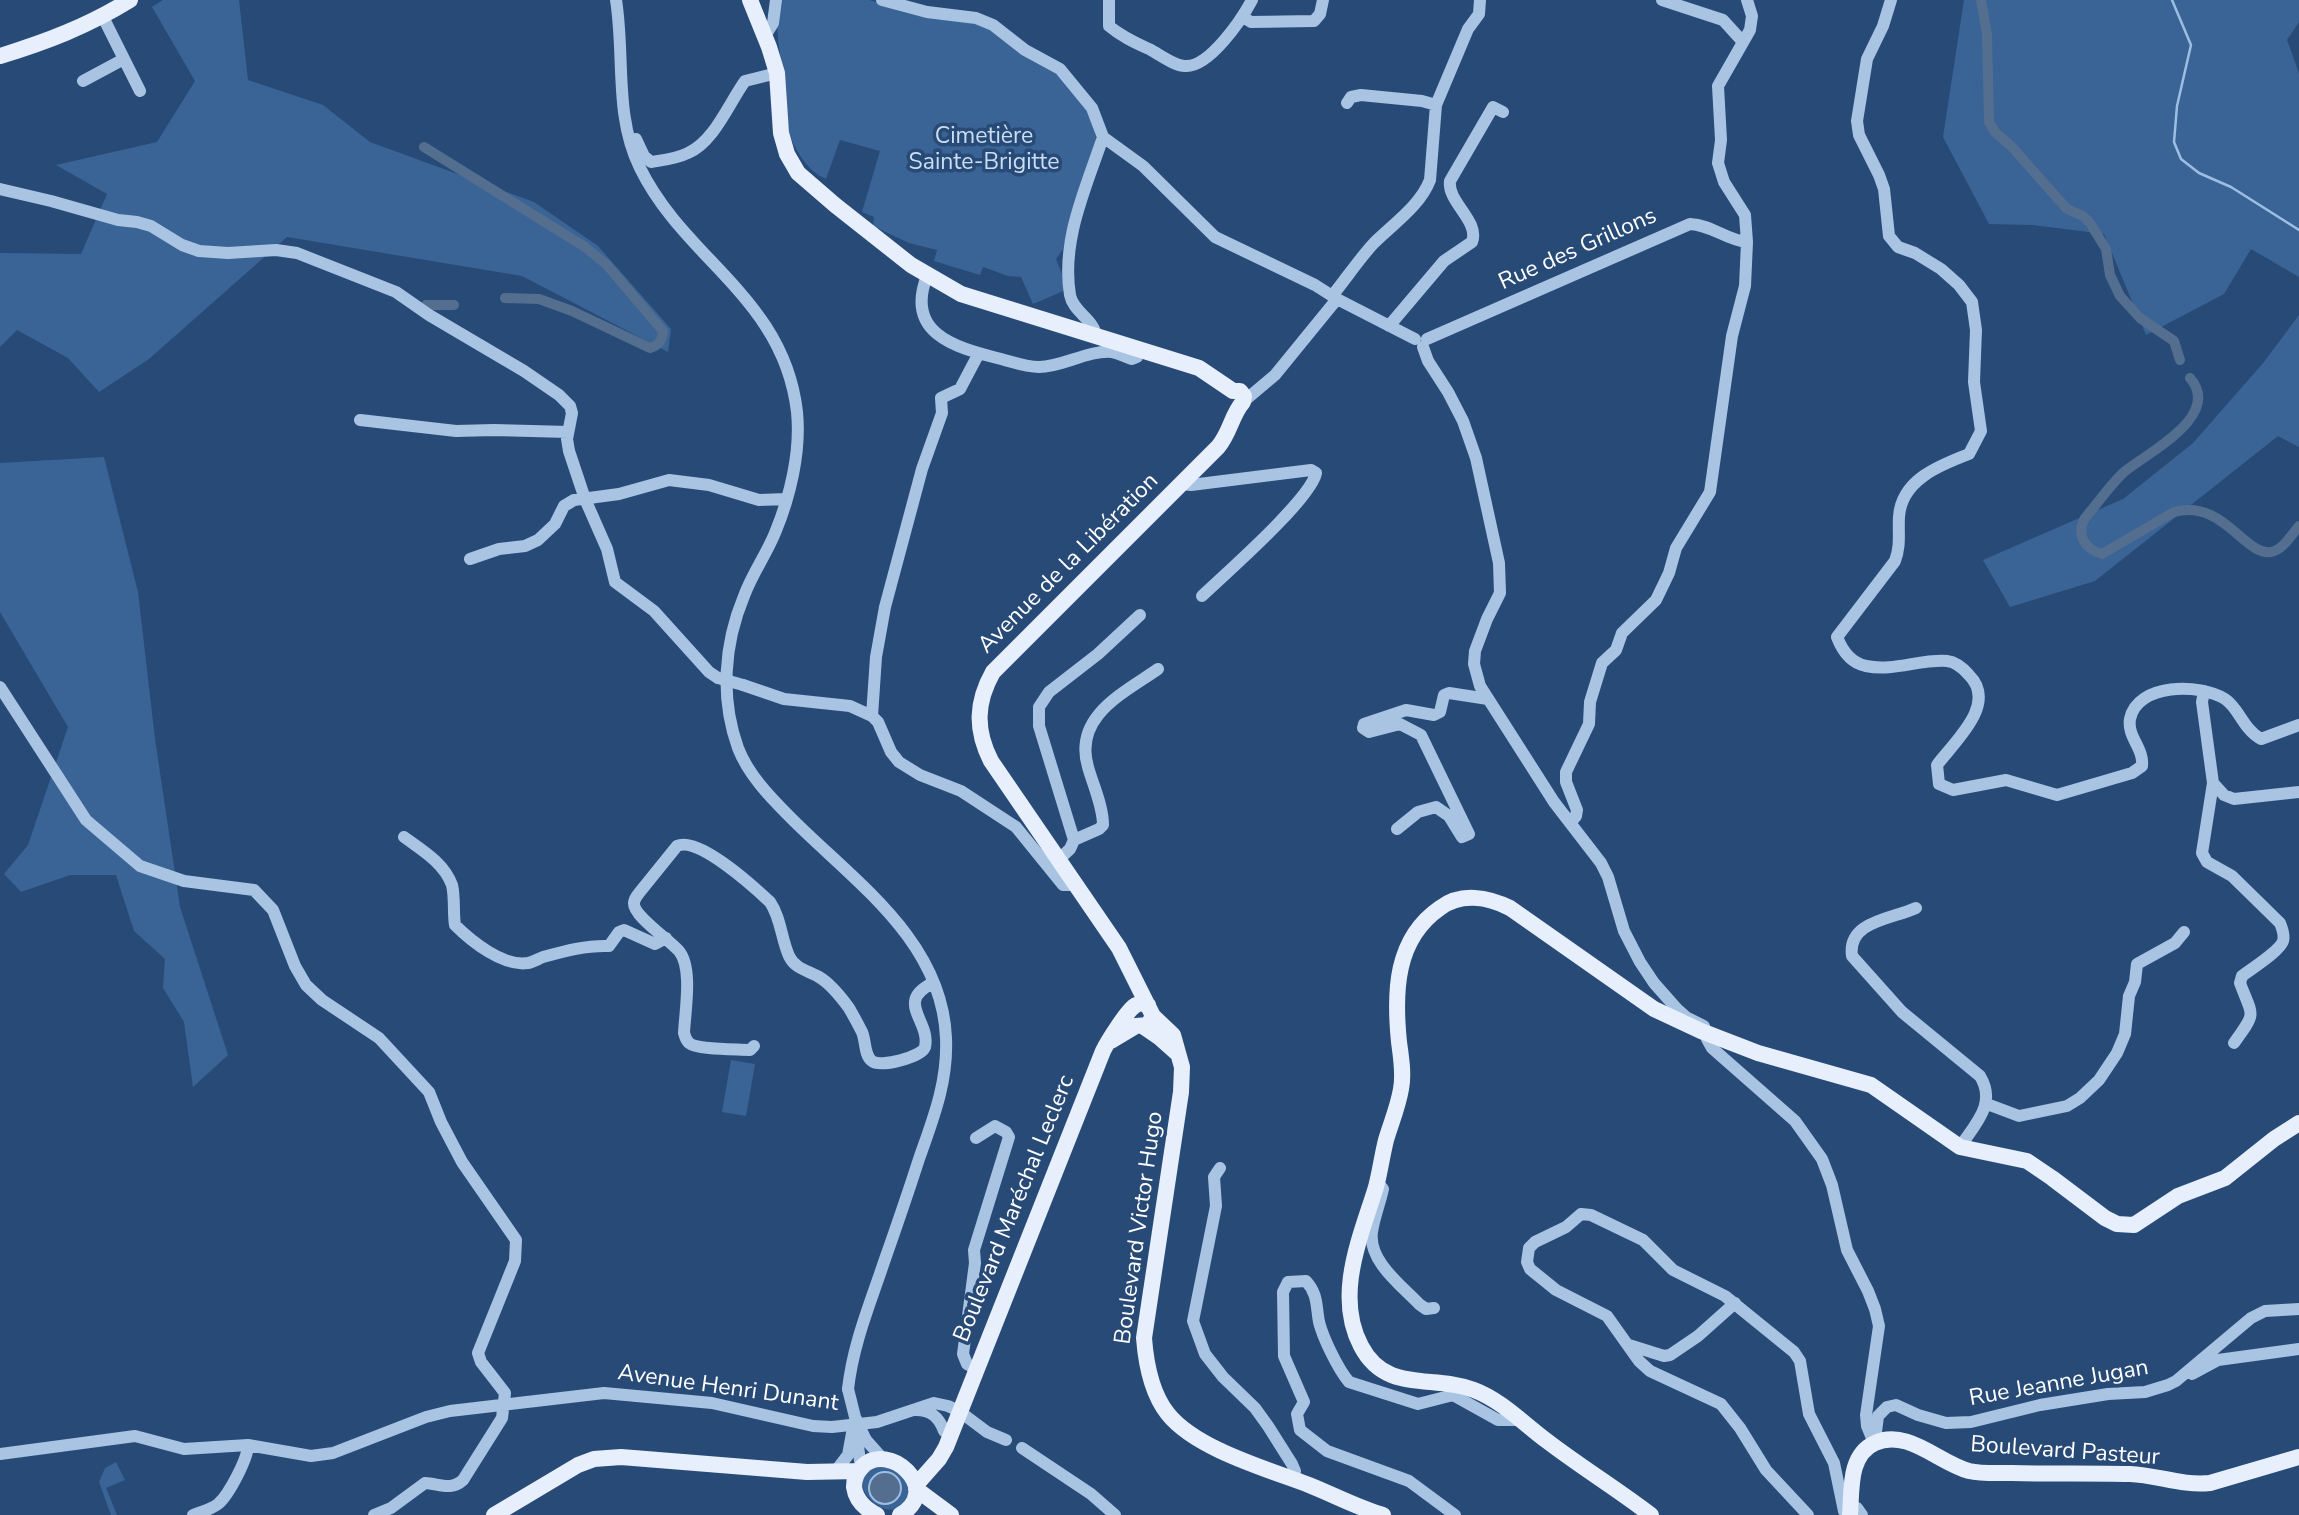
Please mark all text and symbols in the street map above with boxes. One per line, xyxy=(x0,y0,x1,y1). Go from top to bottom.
park label: Cimetière Sainte-Brigitte xyxy=(909,123,1059,177)
street label: Rue des Grillons xyxy=(1495,203,1661,297)
street label: Avenue de la Libération xyxy=(973,468,1165,660)
street label: Boulevard Maréchal Leclerc xyxy=(949,1072,1081,1346)
street label: Boulevard Victor Hugo xyxy=(1110,1110,1170,1346)
street label: Rue Jeanne Jugan xyxy=(1967,1355,2151,1413)
street label: Avenue Henri Dunant xyxy=(616,1360,840,1418)
street label: Boulevard Pasteur xyxy=(1969,1432,2161,1472)

